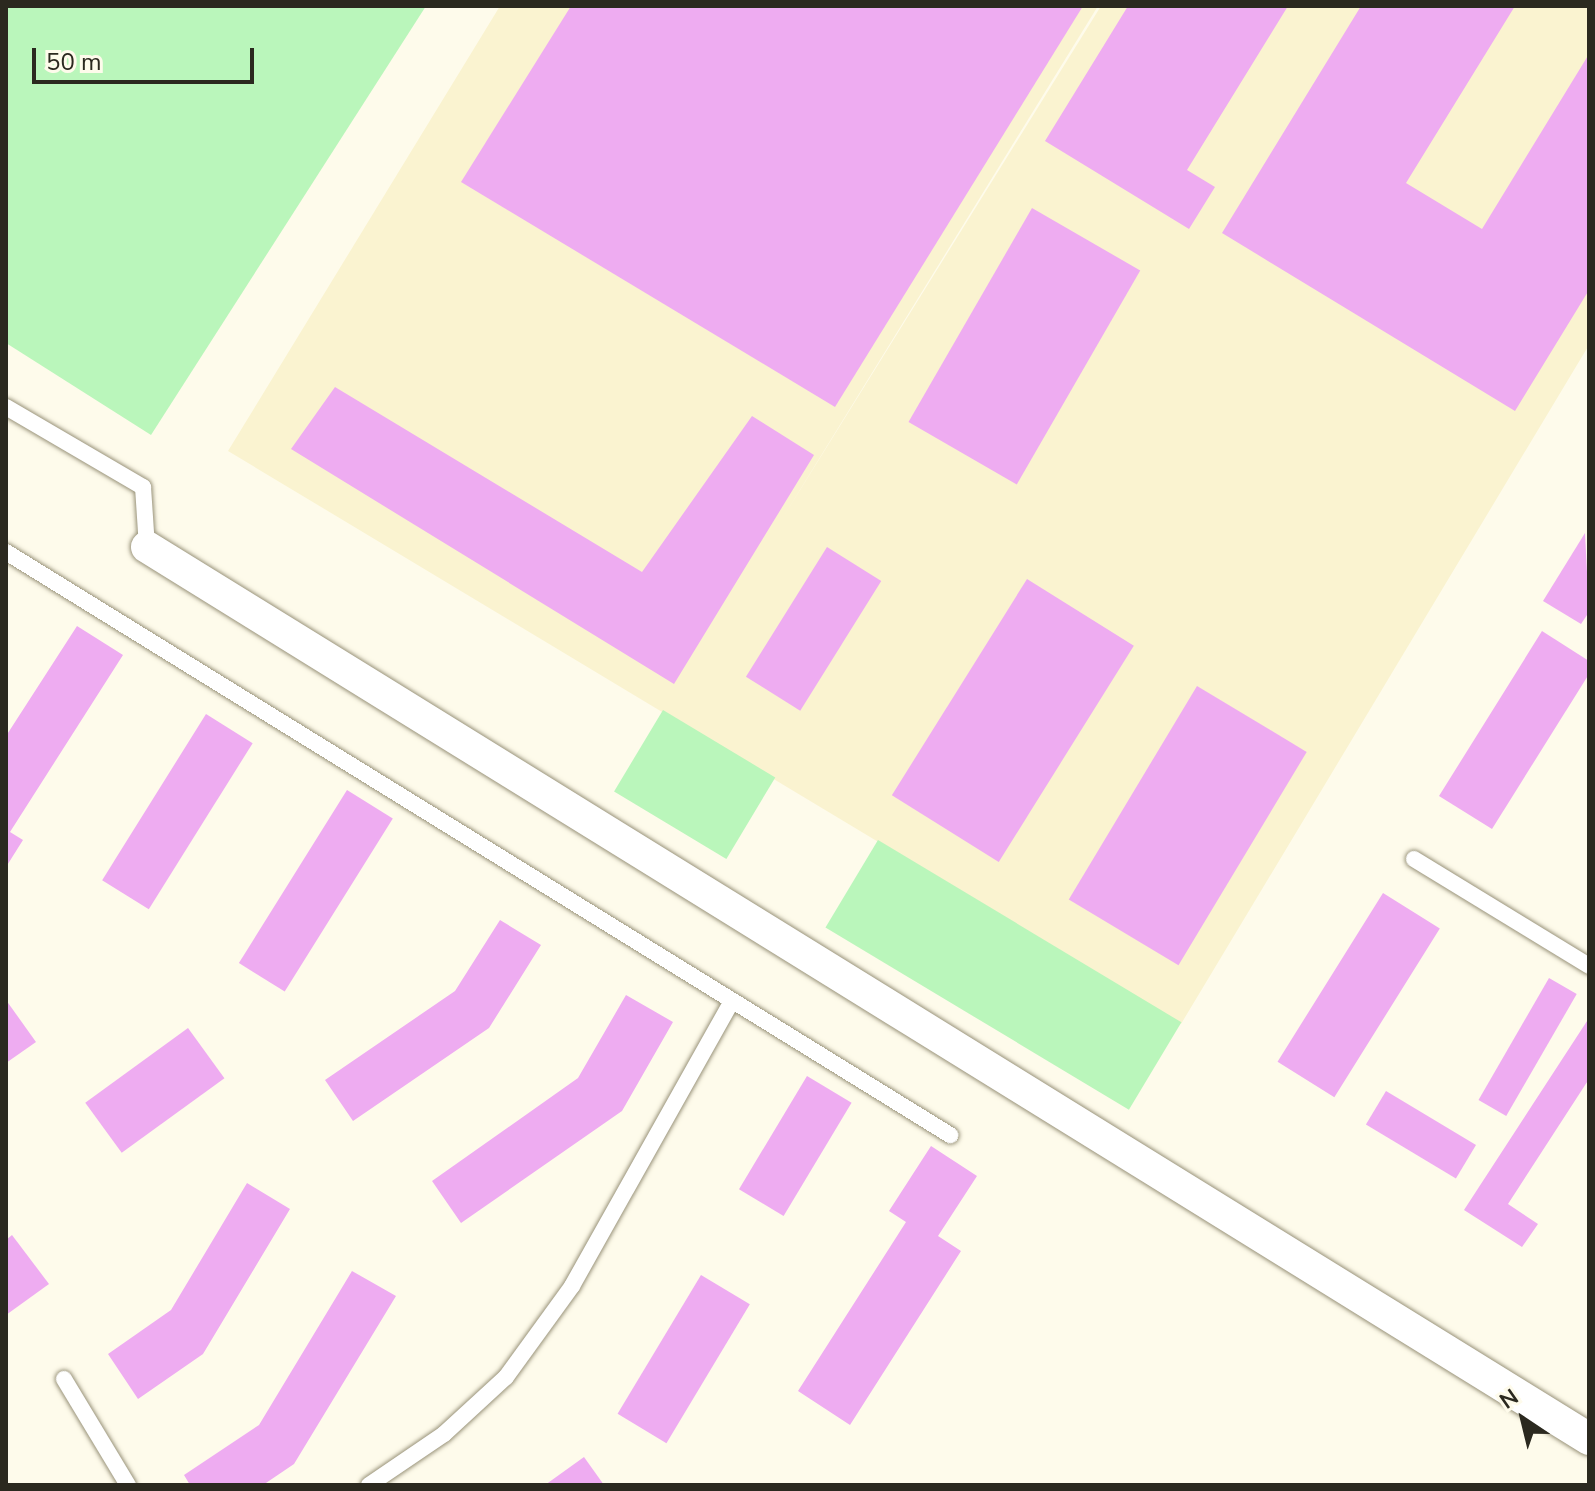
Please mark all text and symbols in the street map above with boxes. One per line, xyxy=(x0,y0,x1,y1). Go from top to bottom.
scale bar xyxy=(36,32,258,82)
text: 50 m xyxy=(46,46,102,78)
north arrow xyxy=(1483,1379,1563,1459)
text: N xyxy=(1494,1382,1525,1416)

